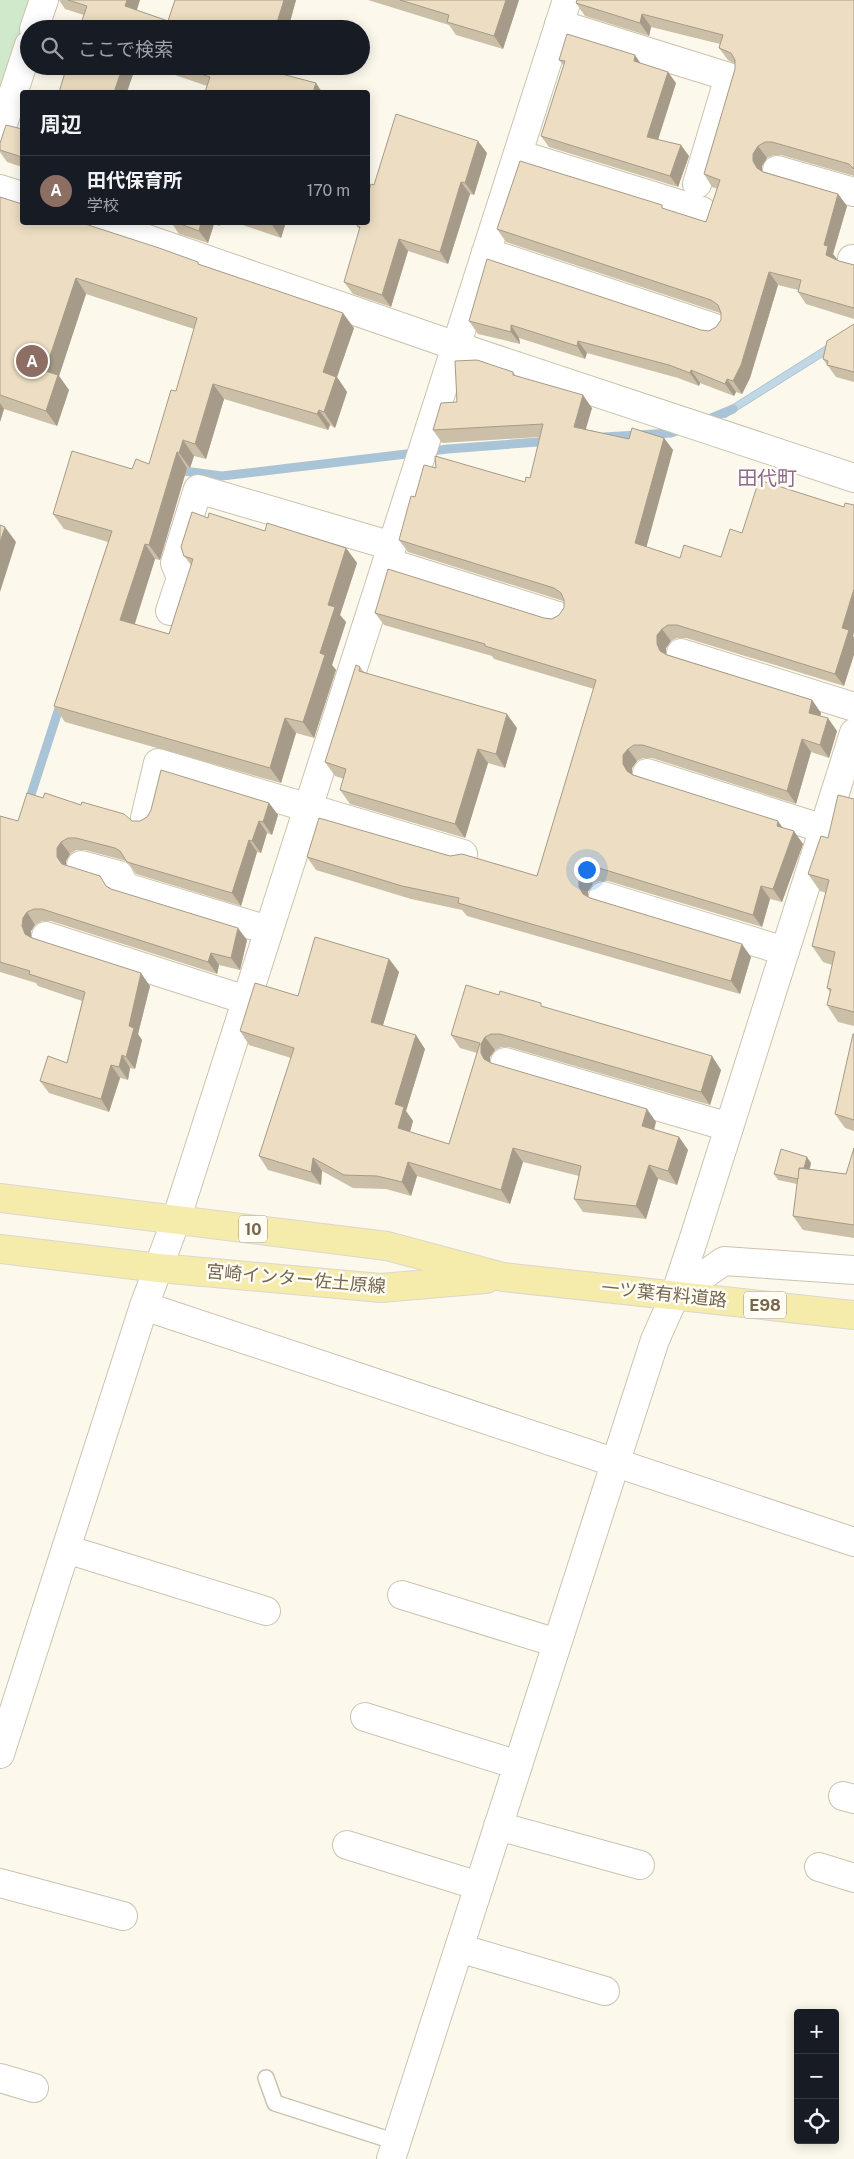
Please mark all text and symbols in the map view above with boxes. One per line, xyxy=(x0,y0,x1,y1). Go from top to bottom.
search box xyxy=(20,20,370,75)
icon: search xyxy=(38,34,66,62)
text: ここで検索 xyxy=(78,38,173,60)
text: 周辺 xyxy=(40,112,82,137)
text: 田代保育所 xyxy=(87,169,182,191)
text: A xyxy=(50,181,62,200)
text: 170 m xyxy=(307,181,350,200)
text: 学校 xyxy=(87,196,119,215)
pin: A xyxy=(16,342,48,380)
district label: 田代町 xyxy=(737,466,797,490)
your location xyxy=(574,857,600,883)
road number: 10 xyxy=(239,1216,267,1242)
street label: 宮崎インター佐土原線 xyxy=(205,1260,387,1297)
street label: 一ツ葉有料道路 xyxy=(600,1276,728,1311)
road number: E98 xyxy=(744,1292,786,1318)
map controls xyxy=(794,2009,839,2144)
button: + xyxy=(794,2009,839,2054)
button: − xyxy=(794,2054,839,2099)
button: locate xyxy=(794,2099,839,2144)

